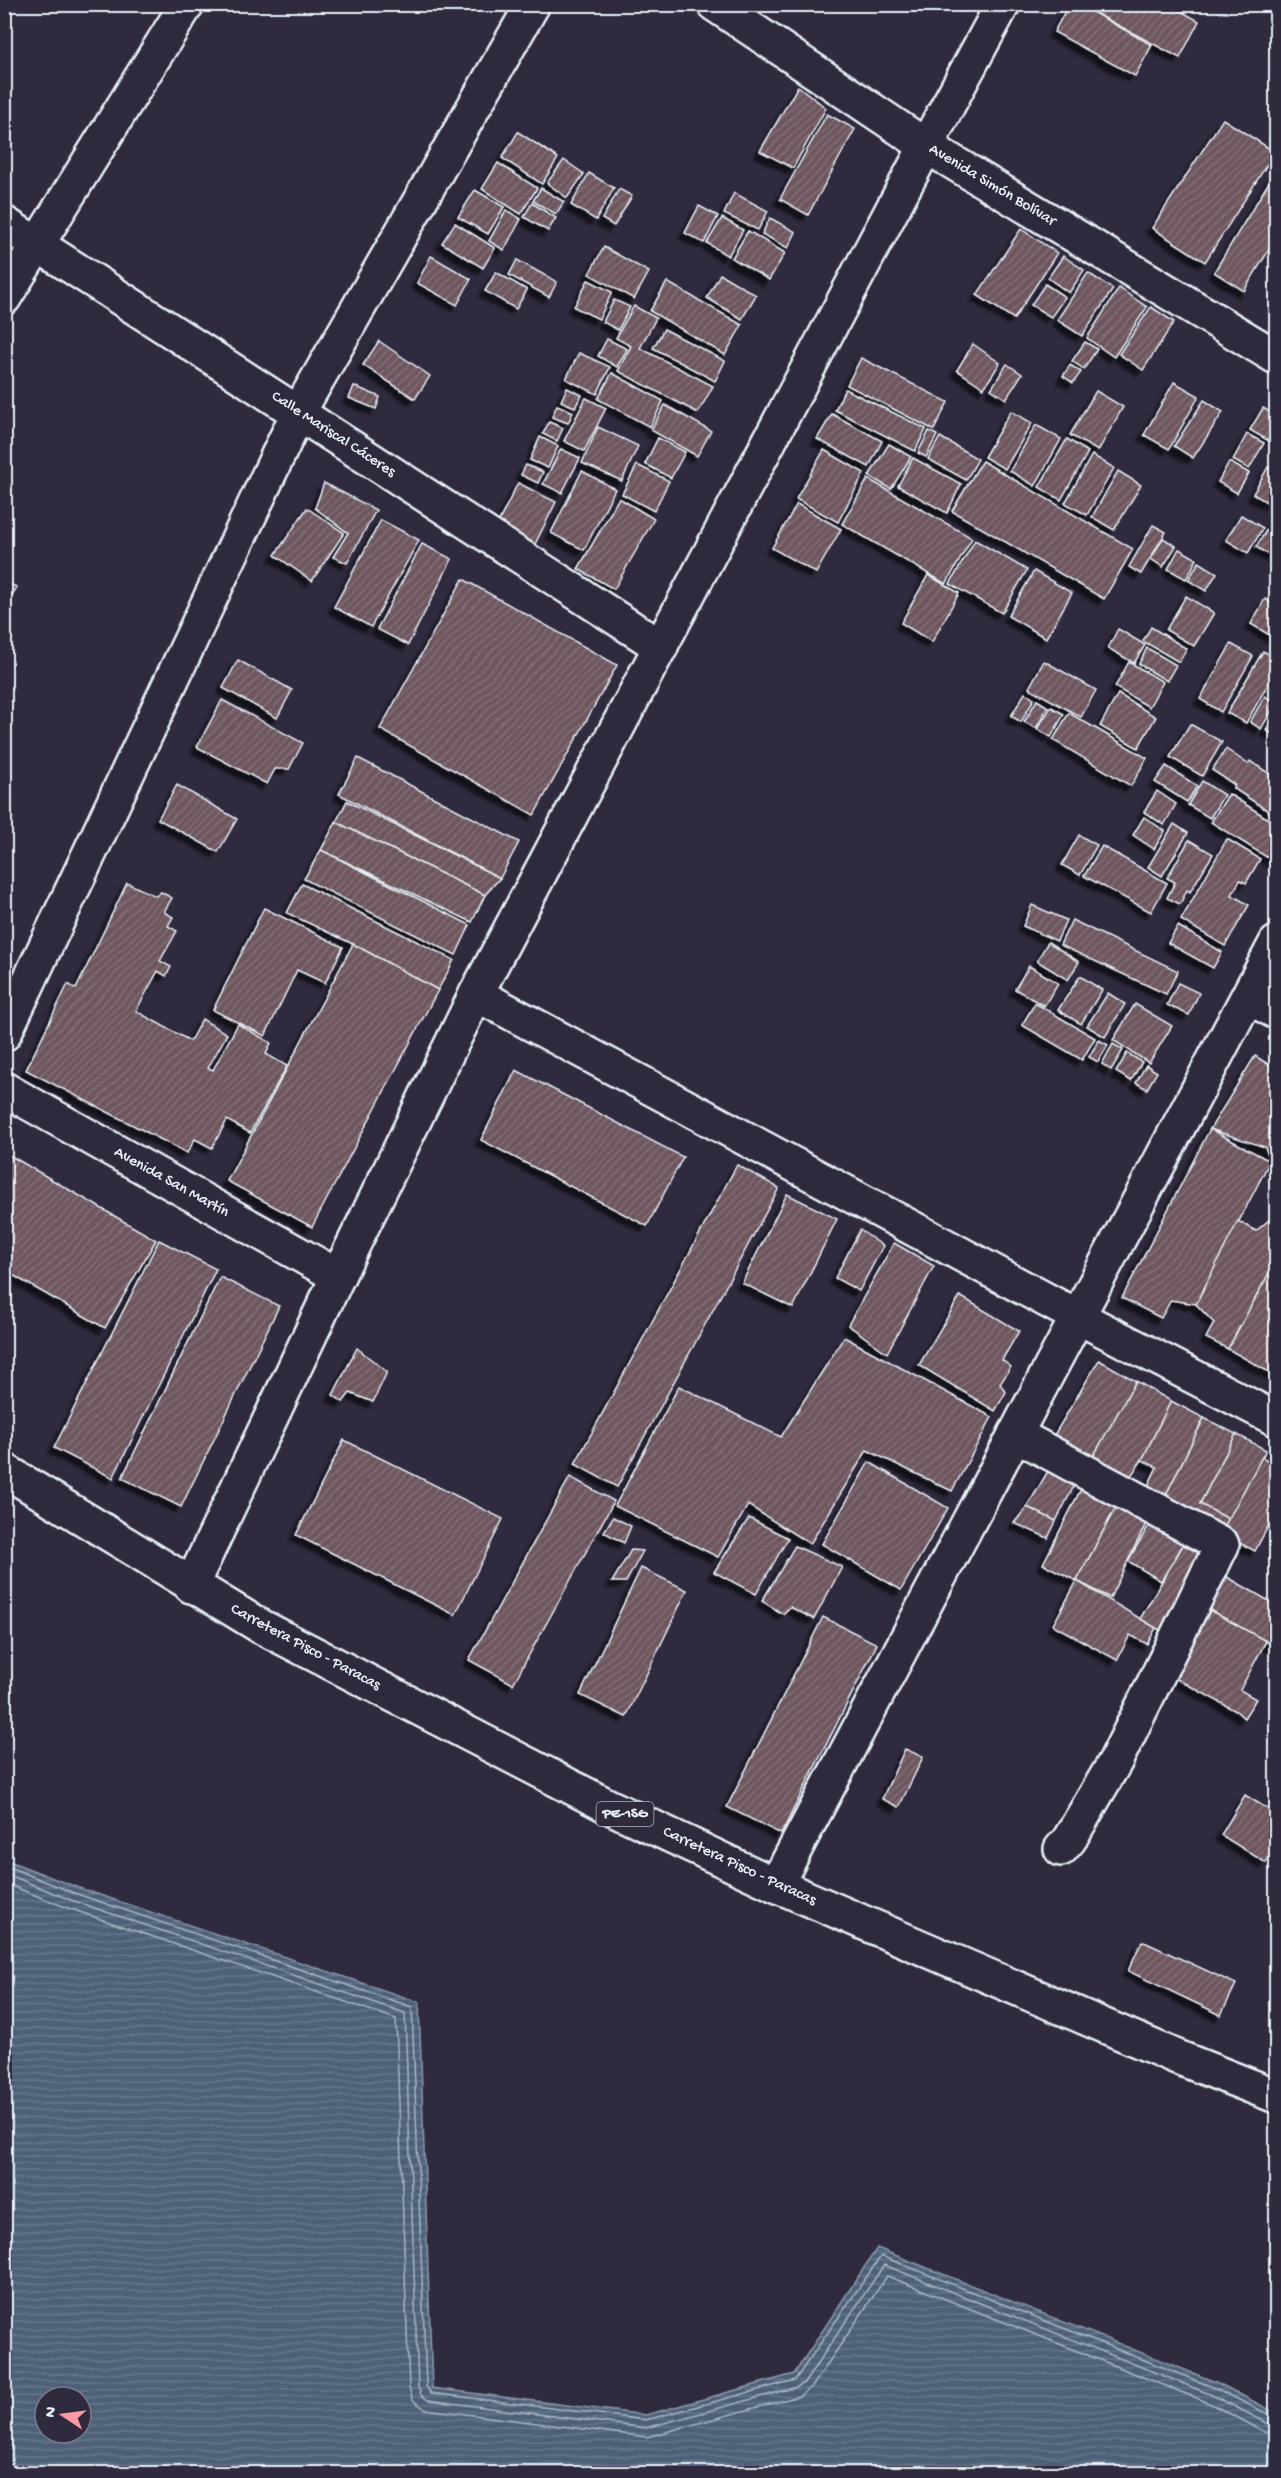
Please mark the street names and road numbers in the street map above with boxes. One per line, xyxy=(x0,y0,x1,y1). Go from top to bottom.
street label: Avenida Simón Bolívar xyxy=(925,141,1060,232)
street label: Calle Mariscal Cáceres xyxy=(267,388,400,483)
street label: Avenida San Martín xyxy=(110,1143,232,1223)
street label: Carretera Pisco - Paracas xyxy=(227,1600,384,1696)
road number: PE-1SG xyxy=(596,1802,654,1826)
street label: Carretera Pisco - Paracas xyxy=(659,1823,820,1911)

